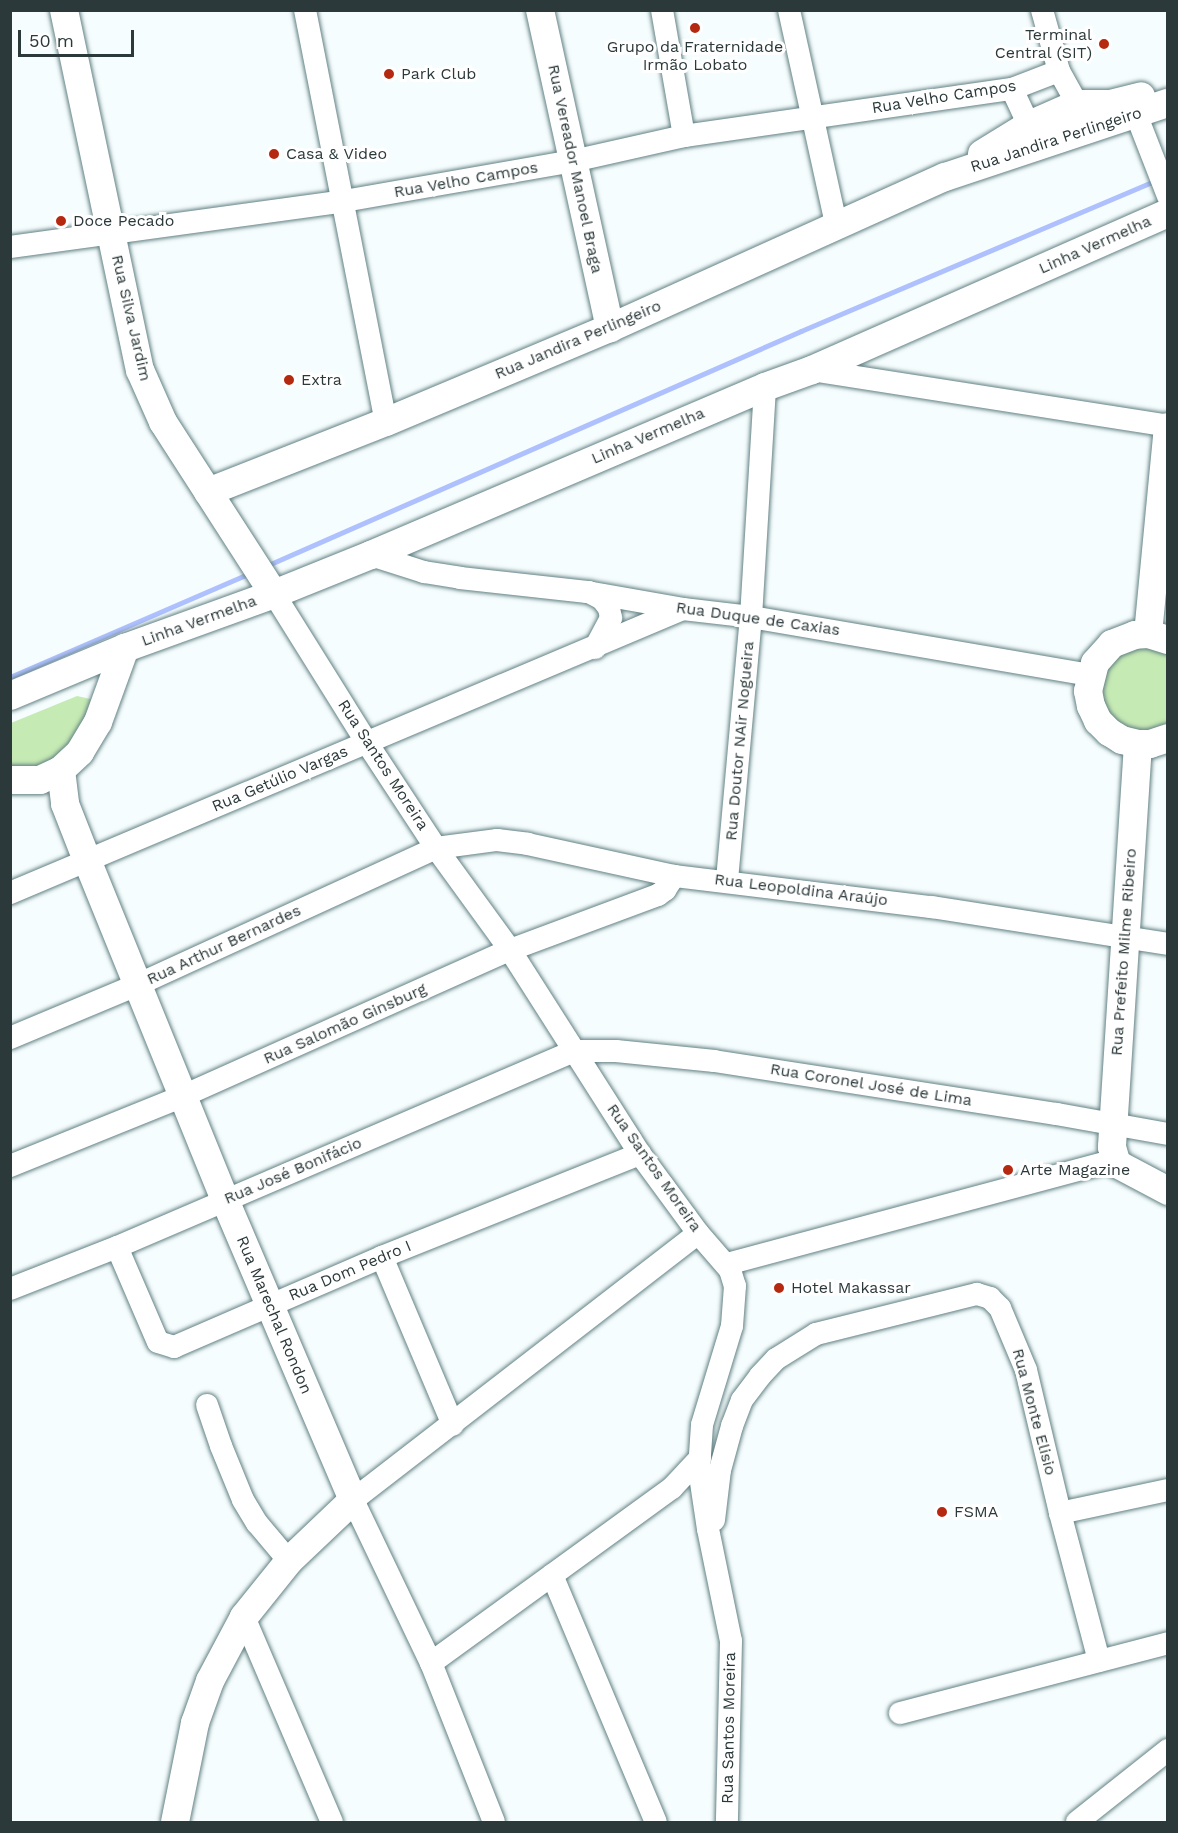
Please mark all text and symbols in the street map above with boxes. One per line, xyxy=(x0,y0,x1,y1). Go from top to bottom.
scale bar xyxy=(21,18,136,56)
marker: Grupo da Fraternidade Irmão Lobato xyxy=(688,21,702,35)
place label: Terminal Central (SIT) xyxy=(994,25,1092,63)
text: 50 m xyxy=(29,30,74,51)
place label: Grupo da Fraternidade Irmão Lobato xyxy=(607,37,783,75)
marker: Terminal Central (SIT) xyxy=(1097,37,1111,51)
street label: Rua Vereador Manoel Braga xyxy=(543,62,607,276)
place label: Park Club xyxy=(401,64,477,84)
marker: Park Club xyxy=(382,67,396,81)
street label: Rua Velho Campos xyxy=(870,76,1018,118)
street label: Rua Jandira Perlingeiro xyxy=(967,103,1145,177)
place label: Casa & Video xyxy=(286,144,388,164)
marker: Casa & Video xyxy=(267,147,281,161)
street label: Rua Velho Campos xyxy=(392,158,540,202)
place label: Doce Pecado xyxy=(73,211,174,231)
street label: Linha Vermelha xyxy=(1035,211,1155,279)
marker: Doce Pecado xyxy=(54,214,68,228)
street label: Rua Silva Jardim xyxy=(107,252,155,384)
street label: Rua Jandira Perlingeiro xyxy=(491,296,665,384)
place label: Extra xyxy=(301,370,342,390)
marker: Extra xyxy=(282,373,296,387)
street label: Linha Vermelha xyxy=(588,403,708,469)
street label: Linha Vermelha xyxy=(138,591,260,651)
street label: Rua Duque de Caxias xyxy=(675,598,841,640)
street label: Rua Doutor NAir Nogueira xyxy=(722,640,758,842)
street label: Rua Santos Moreira xyxy=(333,696,433,834)
street label: Rua Getúlio Vargas xyxy=(209,741,351,817)
street label: Rua Prefeito Milme Ribeiro xyxy=(1107,847,1141,1057)
street label: Rua Leopoldina Araújo xyxy=(713,870,889,910)
street label: Rua Arthur Bernardes xyxy=(143,901,305,989)
street label: Rua Salomão Ginsburg xyxy=(260,979,430,1069)
street label: Rua Coronel José de Lima xyxy=(768,1059,974,1111)
street label: Rua Santos Moreira xyxy=(602,1100,706,1236)
street label: Rua José Bonifácio xyxy=(221,1133,365,1209)
place label: Arte Magazine xyxy=(1020,1160,1130,1180)
marker: Arte Magazine xyxy=(1001,1163,1015,1177)
street label: Rua Marechal Rondon xyxy=(232,1233,316,1397)
street label: Rua Dom Pedro I xyxy=(286,1236,414,1306)
place label: Hotel Makassar xyxy=(791,1278,911,1298)
marker: Hotel Makassar xyxy=(772,1281,786,1295)
street label: Rua Monte Elisio xyxy=(1008,1346,1060,1478)
place label: FSMA xyxy=(954,1502,998,1522)
marker: FSMA xyxy=(935,1505,949,1519)
street label: Rua Santos Moreira xyxy=(718,1652,740,1804)

